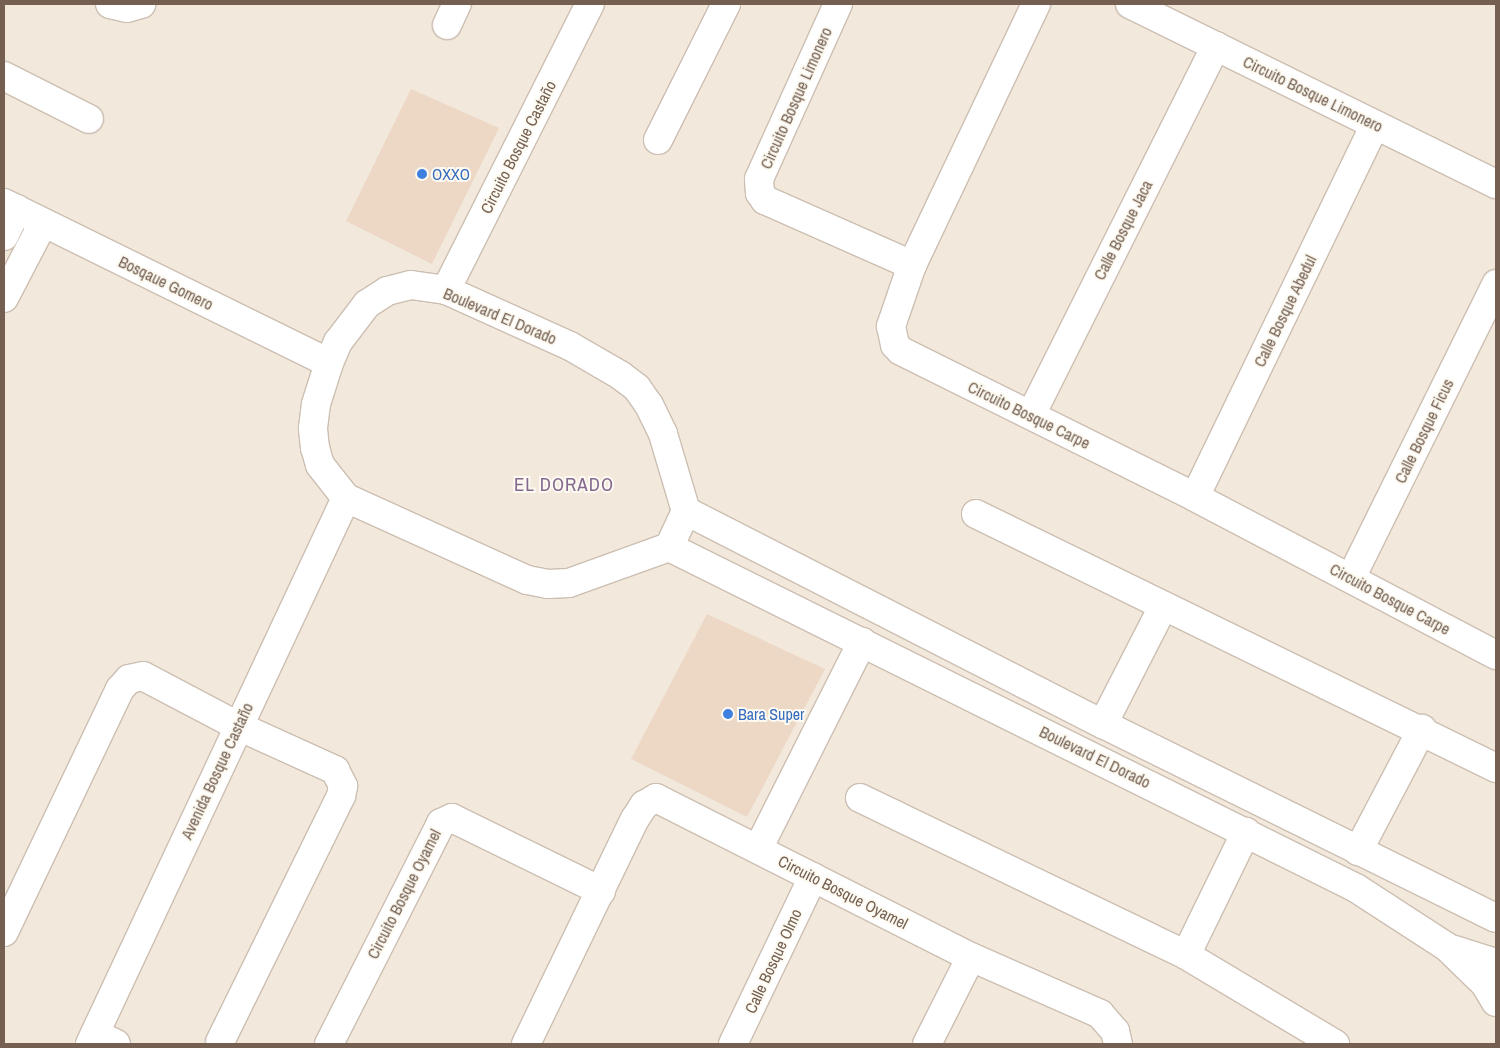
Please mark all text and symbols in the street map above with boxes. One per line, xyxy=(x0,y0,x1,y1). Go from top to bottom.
street label: Circuito Bosque Limonero xyxy=(756,24,836,172)
street label: Circuito Bosque Limonero xyxy=(1240,52,1386,136)
street label: Circuito Bosque Castaño xyxy=(476,77,560,217)
place label: OXXO xyxy=(432,164,470,184)
marker: OXXO xyxy=(416,168,428,180)
street label: Calle Bosque Jaca xyxy=(1090,177,1156,283)
street label: Bosqaue Gomero xyxy=(116,252,216,314)
street label: Calle Bosque Abedul xyxy=(1250,252,1320,370)
street label: Boulevard El Dorado xyxy=(441,284,559,348)
street label: Calle Bosque Ficus xyxy=(1390,376,1458,486)
street label: Circuito Bosque Carpe xyxy=(965,377,1093,453)
district label: EL DORADO xyxy=(512,474,616,496)
street label: Circuito Bosque Carpe xyxy=(1327,559,1453,639)
street label: Avenida Bosque Castaño xyxy=(177,700,257,842)
place label: Bara Super xyxy=(738,704,804,724)
marker: Bara Super xyxy=(722,708,734,720)
street label: Boulevard El Dorado xyxy=(1036,722,1154,792)
street label: Circuito Bosque Oyamel xyxy=(363,826,445,962)
street label: Circuito Bosque Oyamel xyxy=(775,851,911,933)
street label: Calle Bosque Olmo xyxy=(740,906,806,1016)

